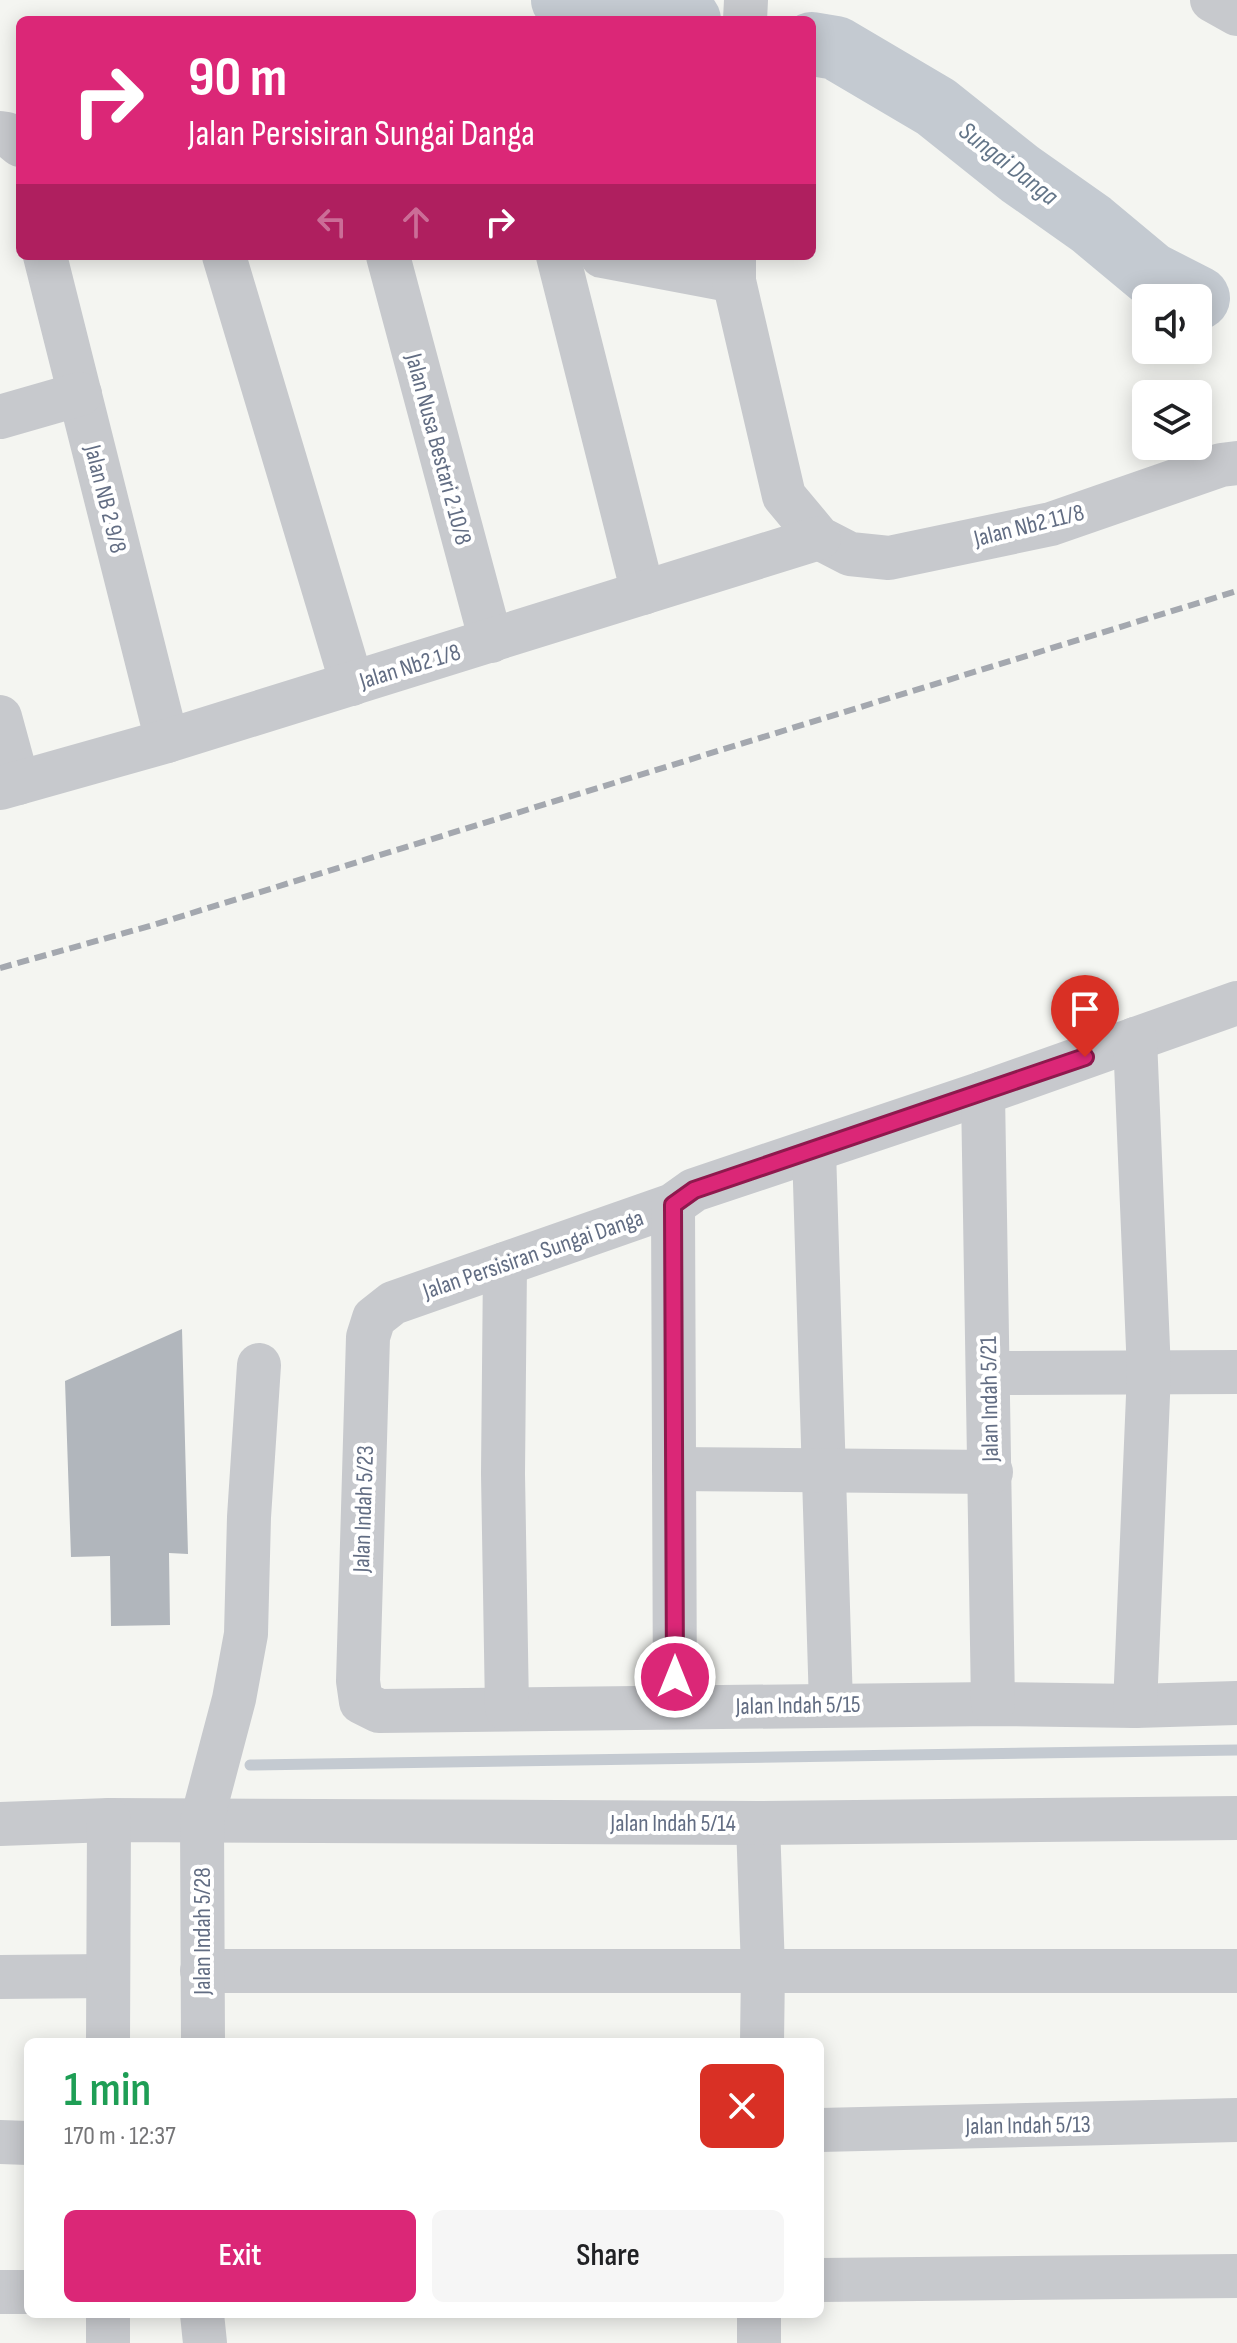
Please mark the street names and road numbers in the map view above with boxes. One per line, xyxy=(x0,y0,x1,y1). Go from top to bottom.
street label: Jalan Nusa Bestari 2 10/8 xyxy=(399,349,478,548)
street label: Jalan NB 2 9/8 xyxy=(78,441,133,556)
street label: Jalan Nb2 11/8 xyxy=(970,498,1087,553)
street label: Jalan Nb2 1/8 xyxy=(355,637,464,696)
street label: Jalan Persisiran Sungai Danga xyxy=(418,1203,647,1306)
street label: Jalan Indah 5/21 xyxy=(974,1335,1005,1463)
street label: Jalan Indah 5/23 xyxy=(347,1445,380,1574)
street label: Jalan Indah 5/15 xyxy=(734,1690,861,1721)
street label: Jalan Indah 5/14 xyxy=(609,1809,736,1838)
street label: Jalan Indah 5/28 xyxy=(188,1867,217,1996)
street label: Jalan Indah 5/13 xyxy=(964,2110,1091,2141)

